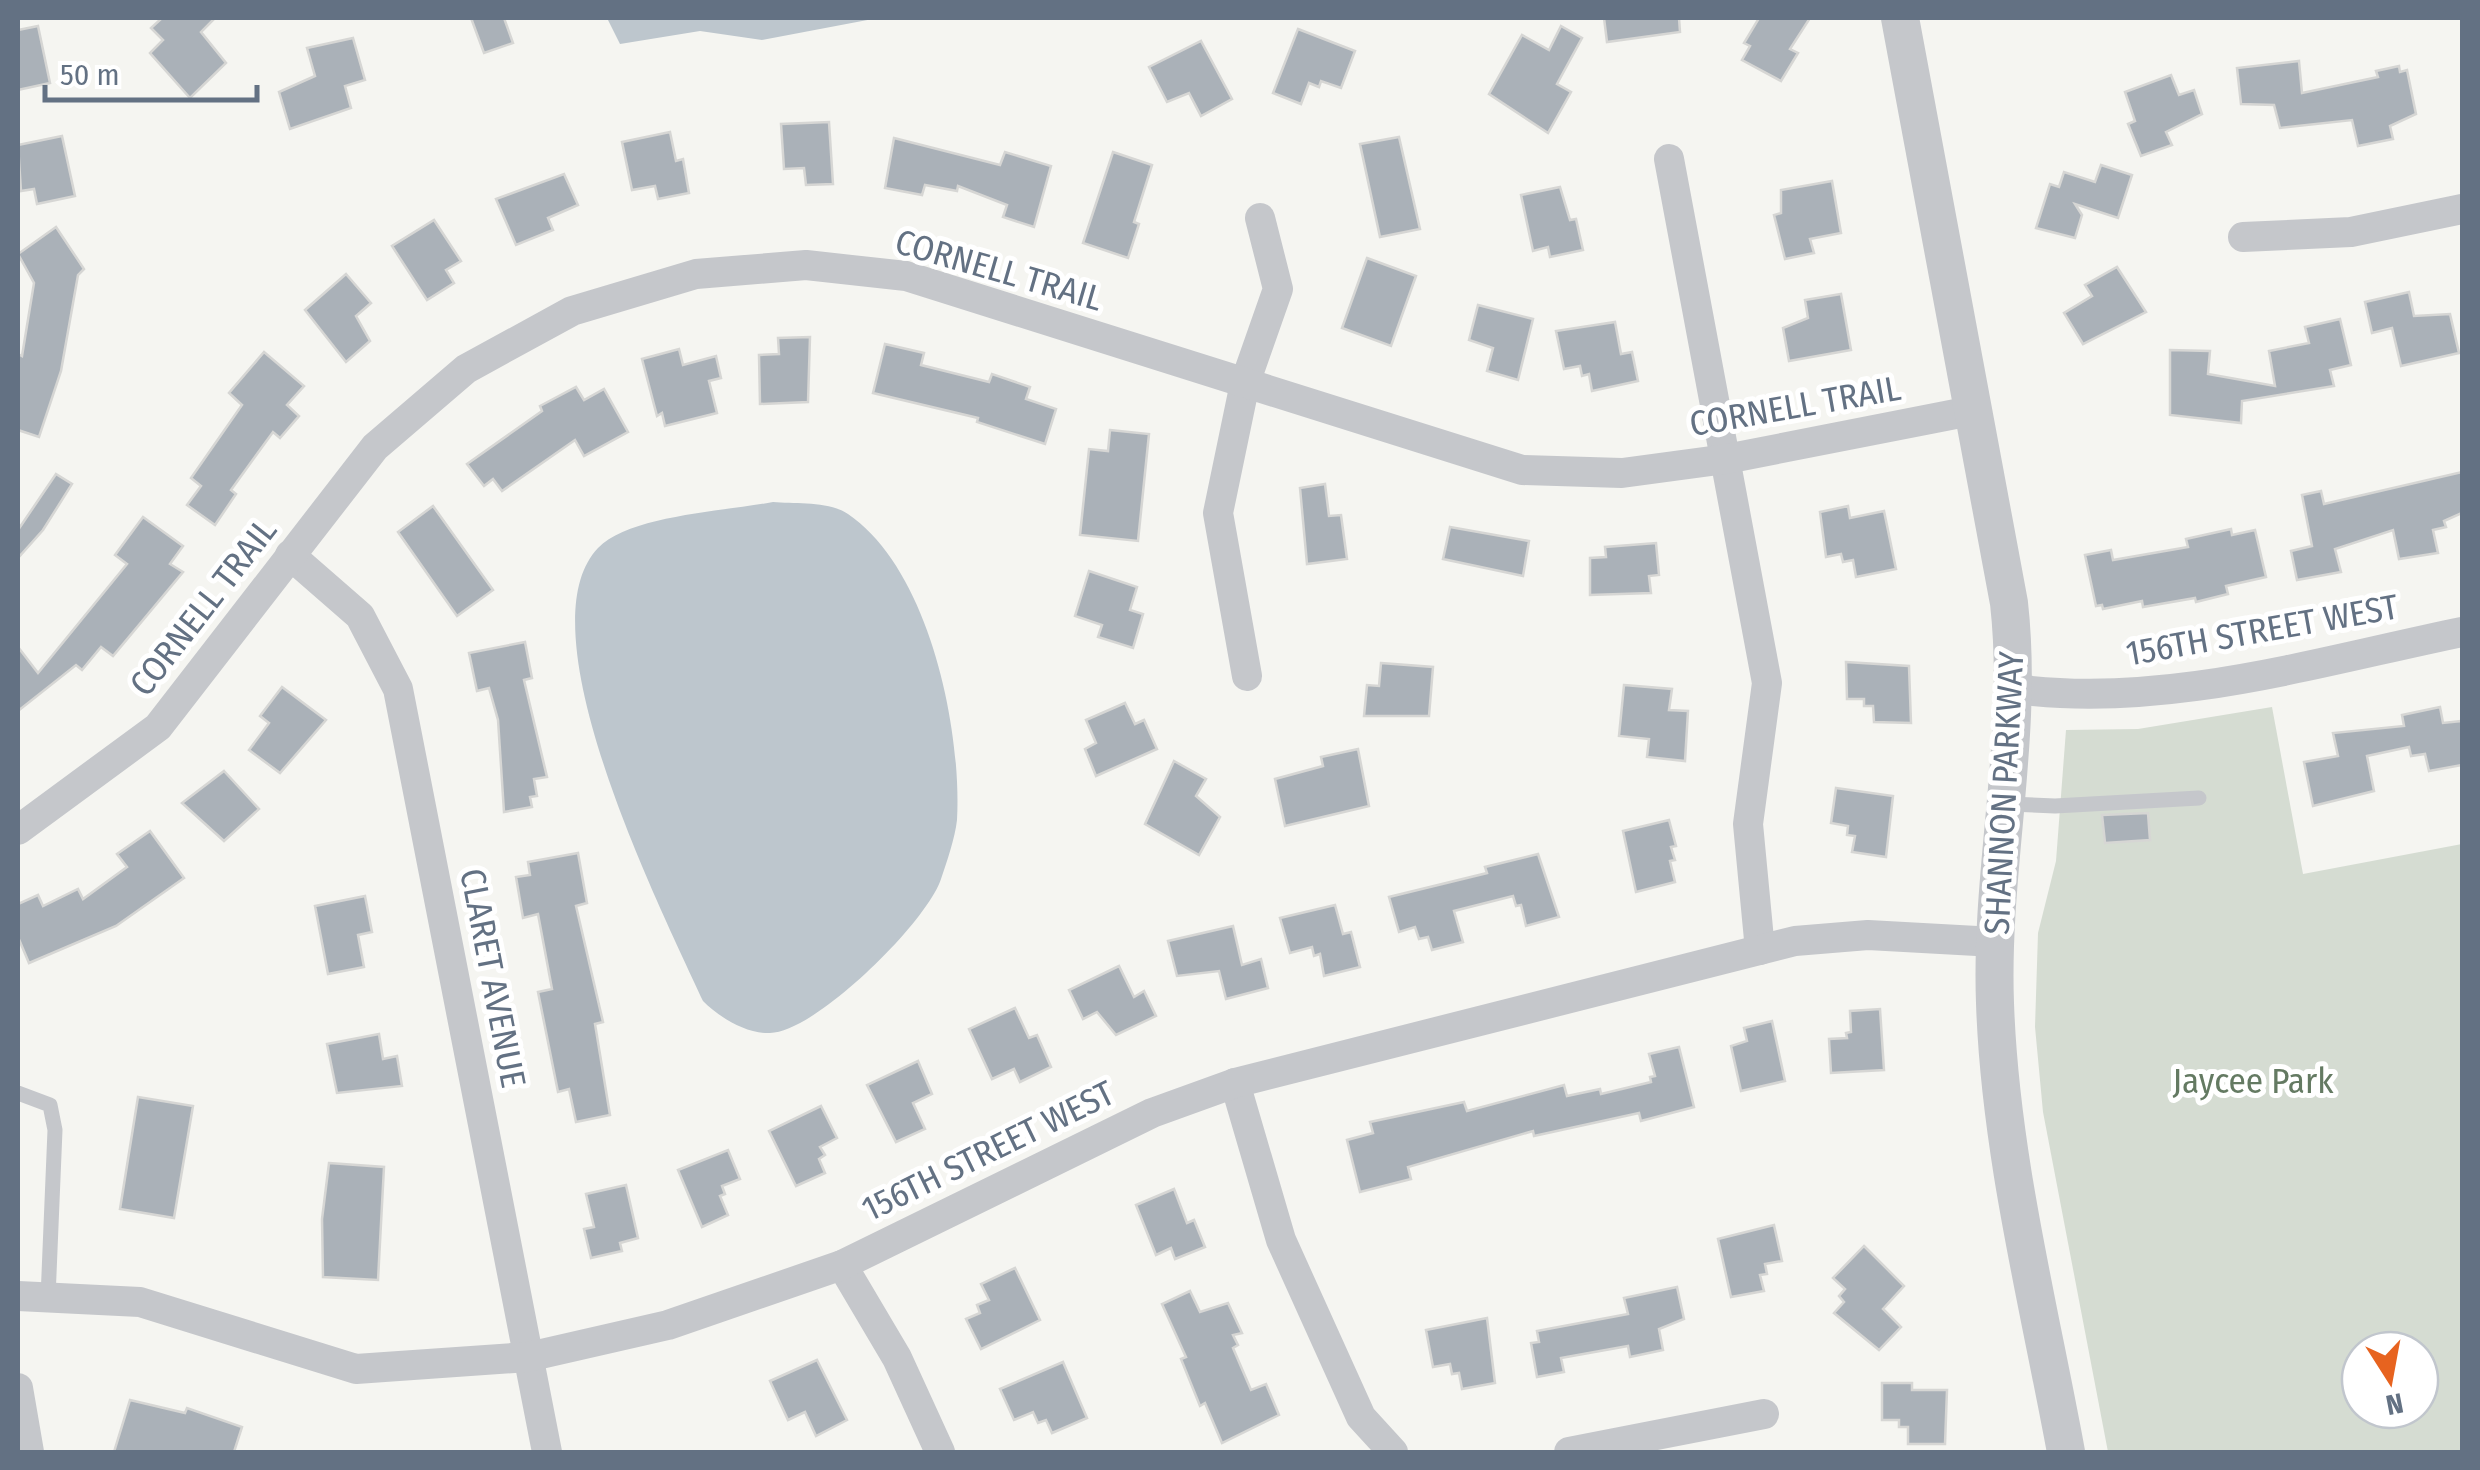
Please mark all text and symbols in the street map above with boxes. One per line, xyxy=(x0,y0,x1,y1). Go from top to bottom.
scale bar xyxy=(45,40,258,102)
text: 50 m xyxy=(60,57,120,93)
street label: CORNELL TRAIL xyxy=(891,220,1108,320)
street label: CORNELL TRAIL xyxy=(1686,367,1904,445)
street label: CORNELL TRAIL xyxy=(121,510,286,704)
street label: 156TH STREET WEST xyxy=(2123,585,2402,675)
street label: SHANNON PARKWAY xyxy=(1976,650,2032,936)
street label: CLARET AVENUE xyxy=(451,865,535,1091)
park label: Jaycee Park xyxy=(2173,1060,2334,1102)
street label: 156TH STREET WEST xyxy=(855,1071,1122,1230)
north arrow xyxy=(2340,1330,2440,1430)
text: N xyxy=(2383,1386,2406,1422)

